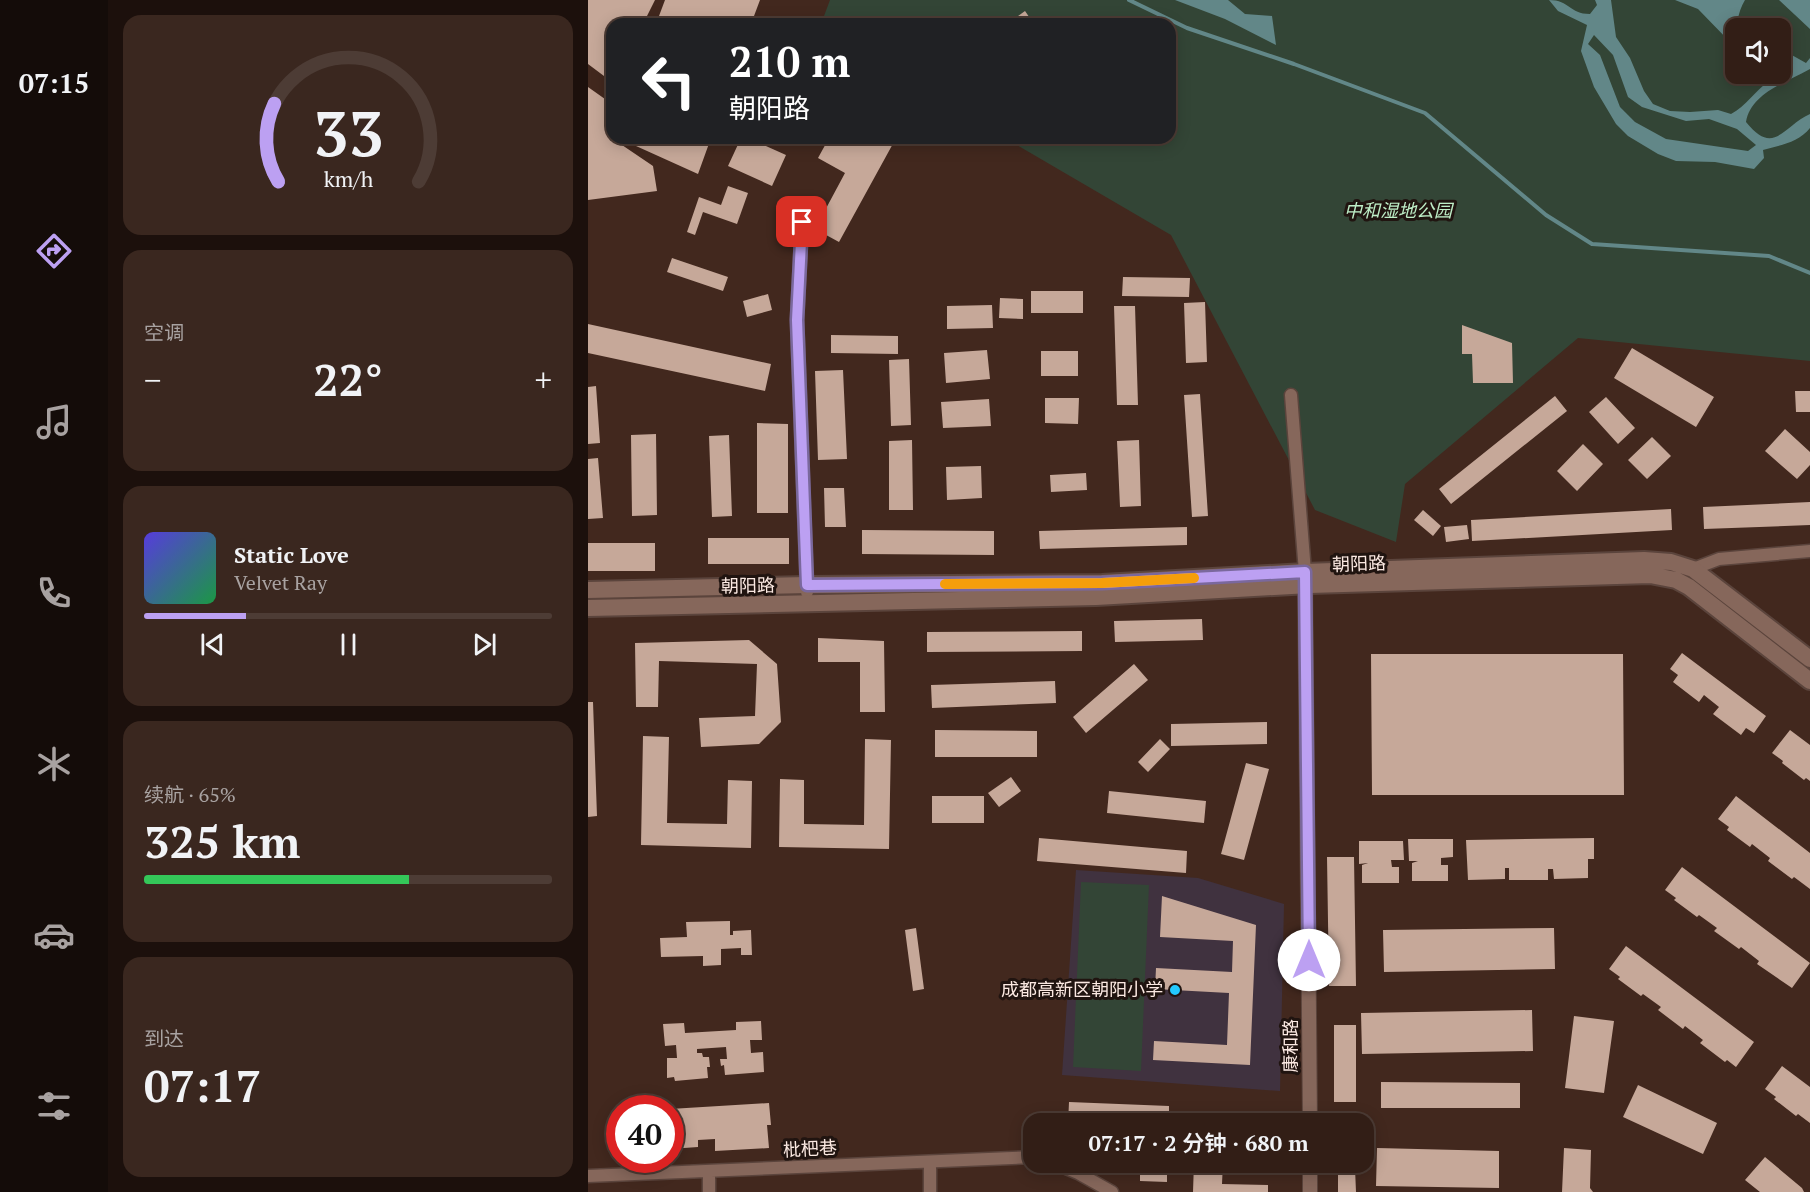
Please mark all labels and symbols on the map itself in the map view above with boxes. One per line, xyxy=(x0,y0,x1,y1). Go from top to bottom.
pin xyxy=(776,196,827,247)
park label: 中和湿地公园 xyxy=(1344,198,1455,222)
street label: 朝阳路 xyxy=(1332,550,1386,576)
street label: 朝阳路 xyxy=(721,573,775,597)
position arrow xyxy=(1277,928,1341,992)
place label: 成都高新区朝阳小学 xyxy=(1001,977,1163,1001)
marker: 成都高新区朝阳小学 xyxy=(1168,983,1182,997)
street label: 康和路 xyxy=(1278,1019,1302,1073)
speed limit sign: 40 xyxy=(606,1095,684,1173)
street label: 枇杷巷 xyxy=(782,1135,838,1161)

